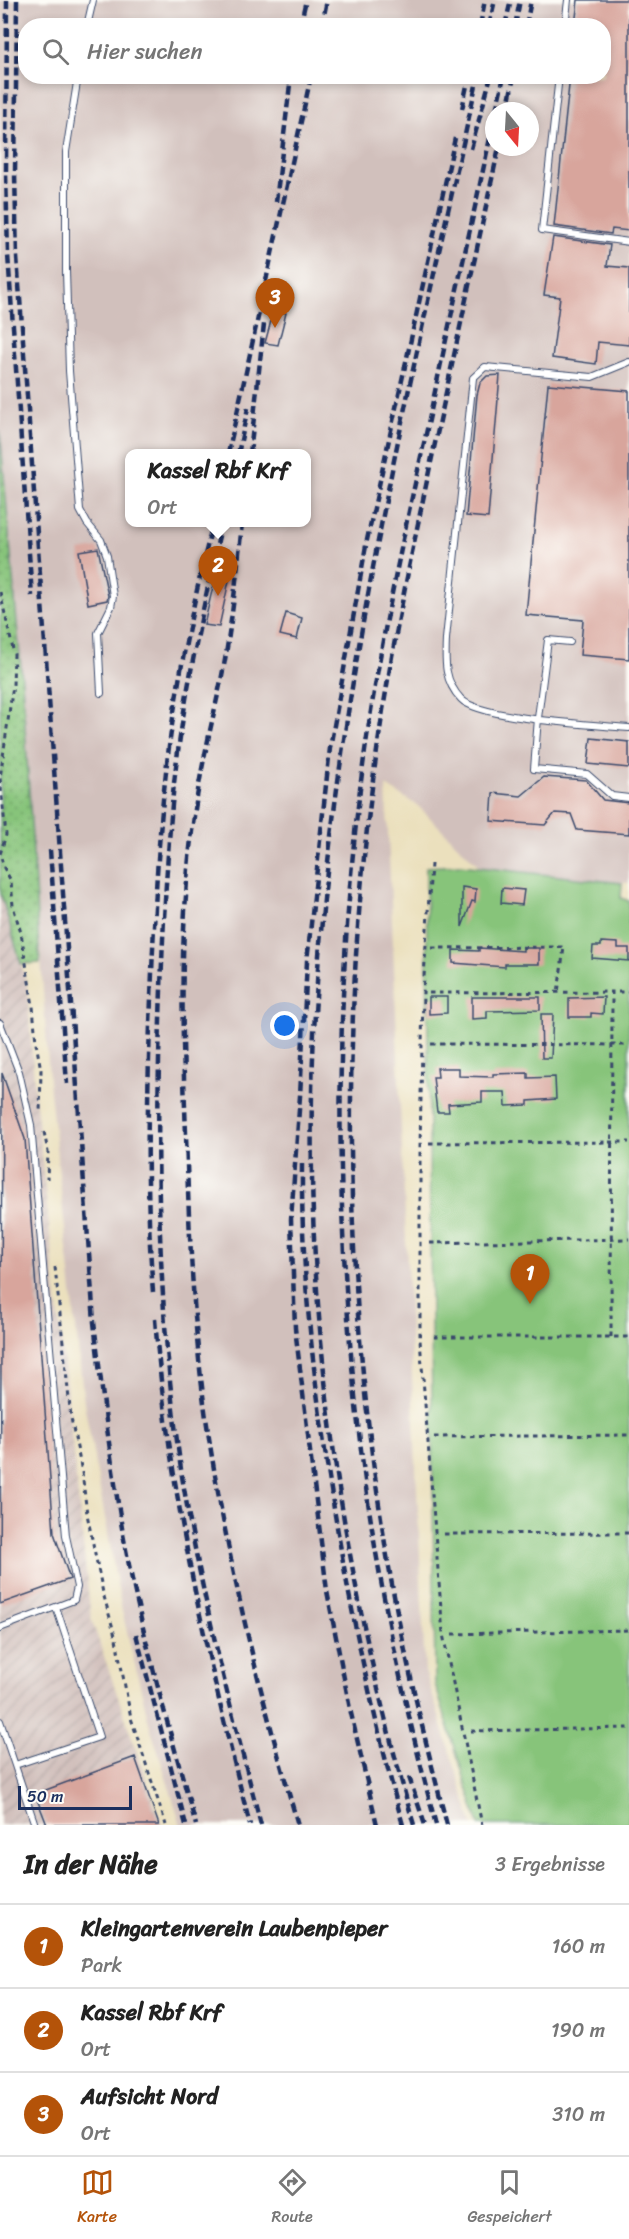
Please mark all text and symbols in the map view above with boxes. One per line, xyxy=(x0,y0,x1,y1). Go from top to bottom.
search box xyxy=(18,18,611,84)
text: Hier suchen xyxy=(87,32,202,71)
icon: search xyxy=(39,35,72,68)
north arrow xyxy=(485,102,539,156)
pin: 3 xyxy=(256,278,294,328)
popup xyxy=(125,449,311,527)
text: Kassel Rbf Krf xyxy=(148,451,288,490)
text: Ort xyxy=(148,490,178,525)
pin: 2 xyxy=(198,546,238,596)
your location xyxy=(270,1011,299,1040)
pin: 1 xyxy=(510,1254,550,1304)
text: 50 m xyxy=(27,1782,63,1811)
scale bar xyxy=(18,1783,132,1810)
text: In der Nähe xyxy=(24,1841,158,1887)
text: 3 Ergebnisse xyxy=(495,1847,605,1882)
text: Kleingartenverein Laubenpieper xyxy=(81,1909,387,1948)
text: 1 xyxy=(39,1929,48,1964)
text: 160 m xyxy=(552,1929,605,1964)
text: Park xyxy=(81,1948,122,1983)
text: Kassel Rbf Krf xyxy=(81,1993,222,2032)
text: 2 xyxy=(38,2013,49,2048)
text: 190 m xyxy=(551,2013,605,2048)
text: Ort xyxy=(81,2032,111,2067)
text: Aufsicht Nord xyxy=(81,2077,218,2116)
text: 3 xyxy=(38,2097,49,2132)
text: 310 m xyxy=(552,2097,605,2132)
text: Ort xyxy=(81,2116,111,2151)
tab: Karte xyxy=(77,2166,117,2231)
tab: Route xyxy=(272,2166,313,2231)
tab: Gespeichert xyxy=(467,2166,552,2231)

